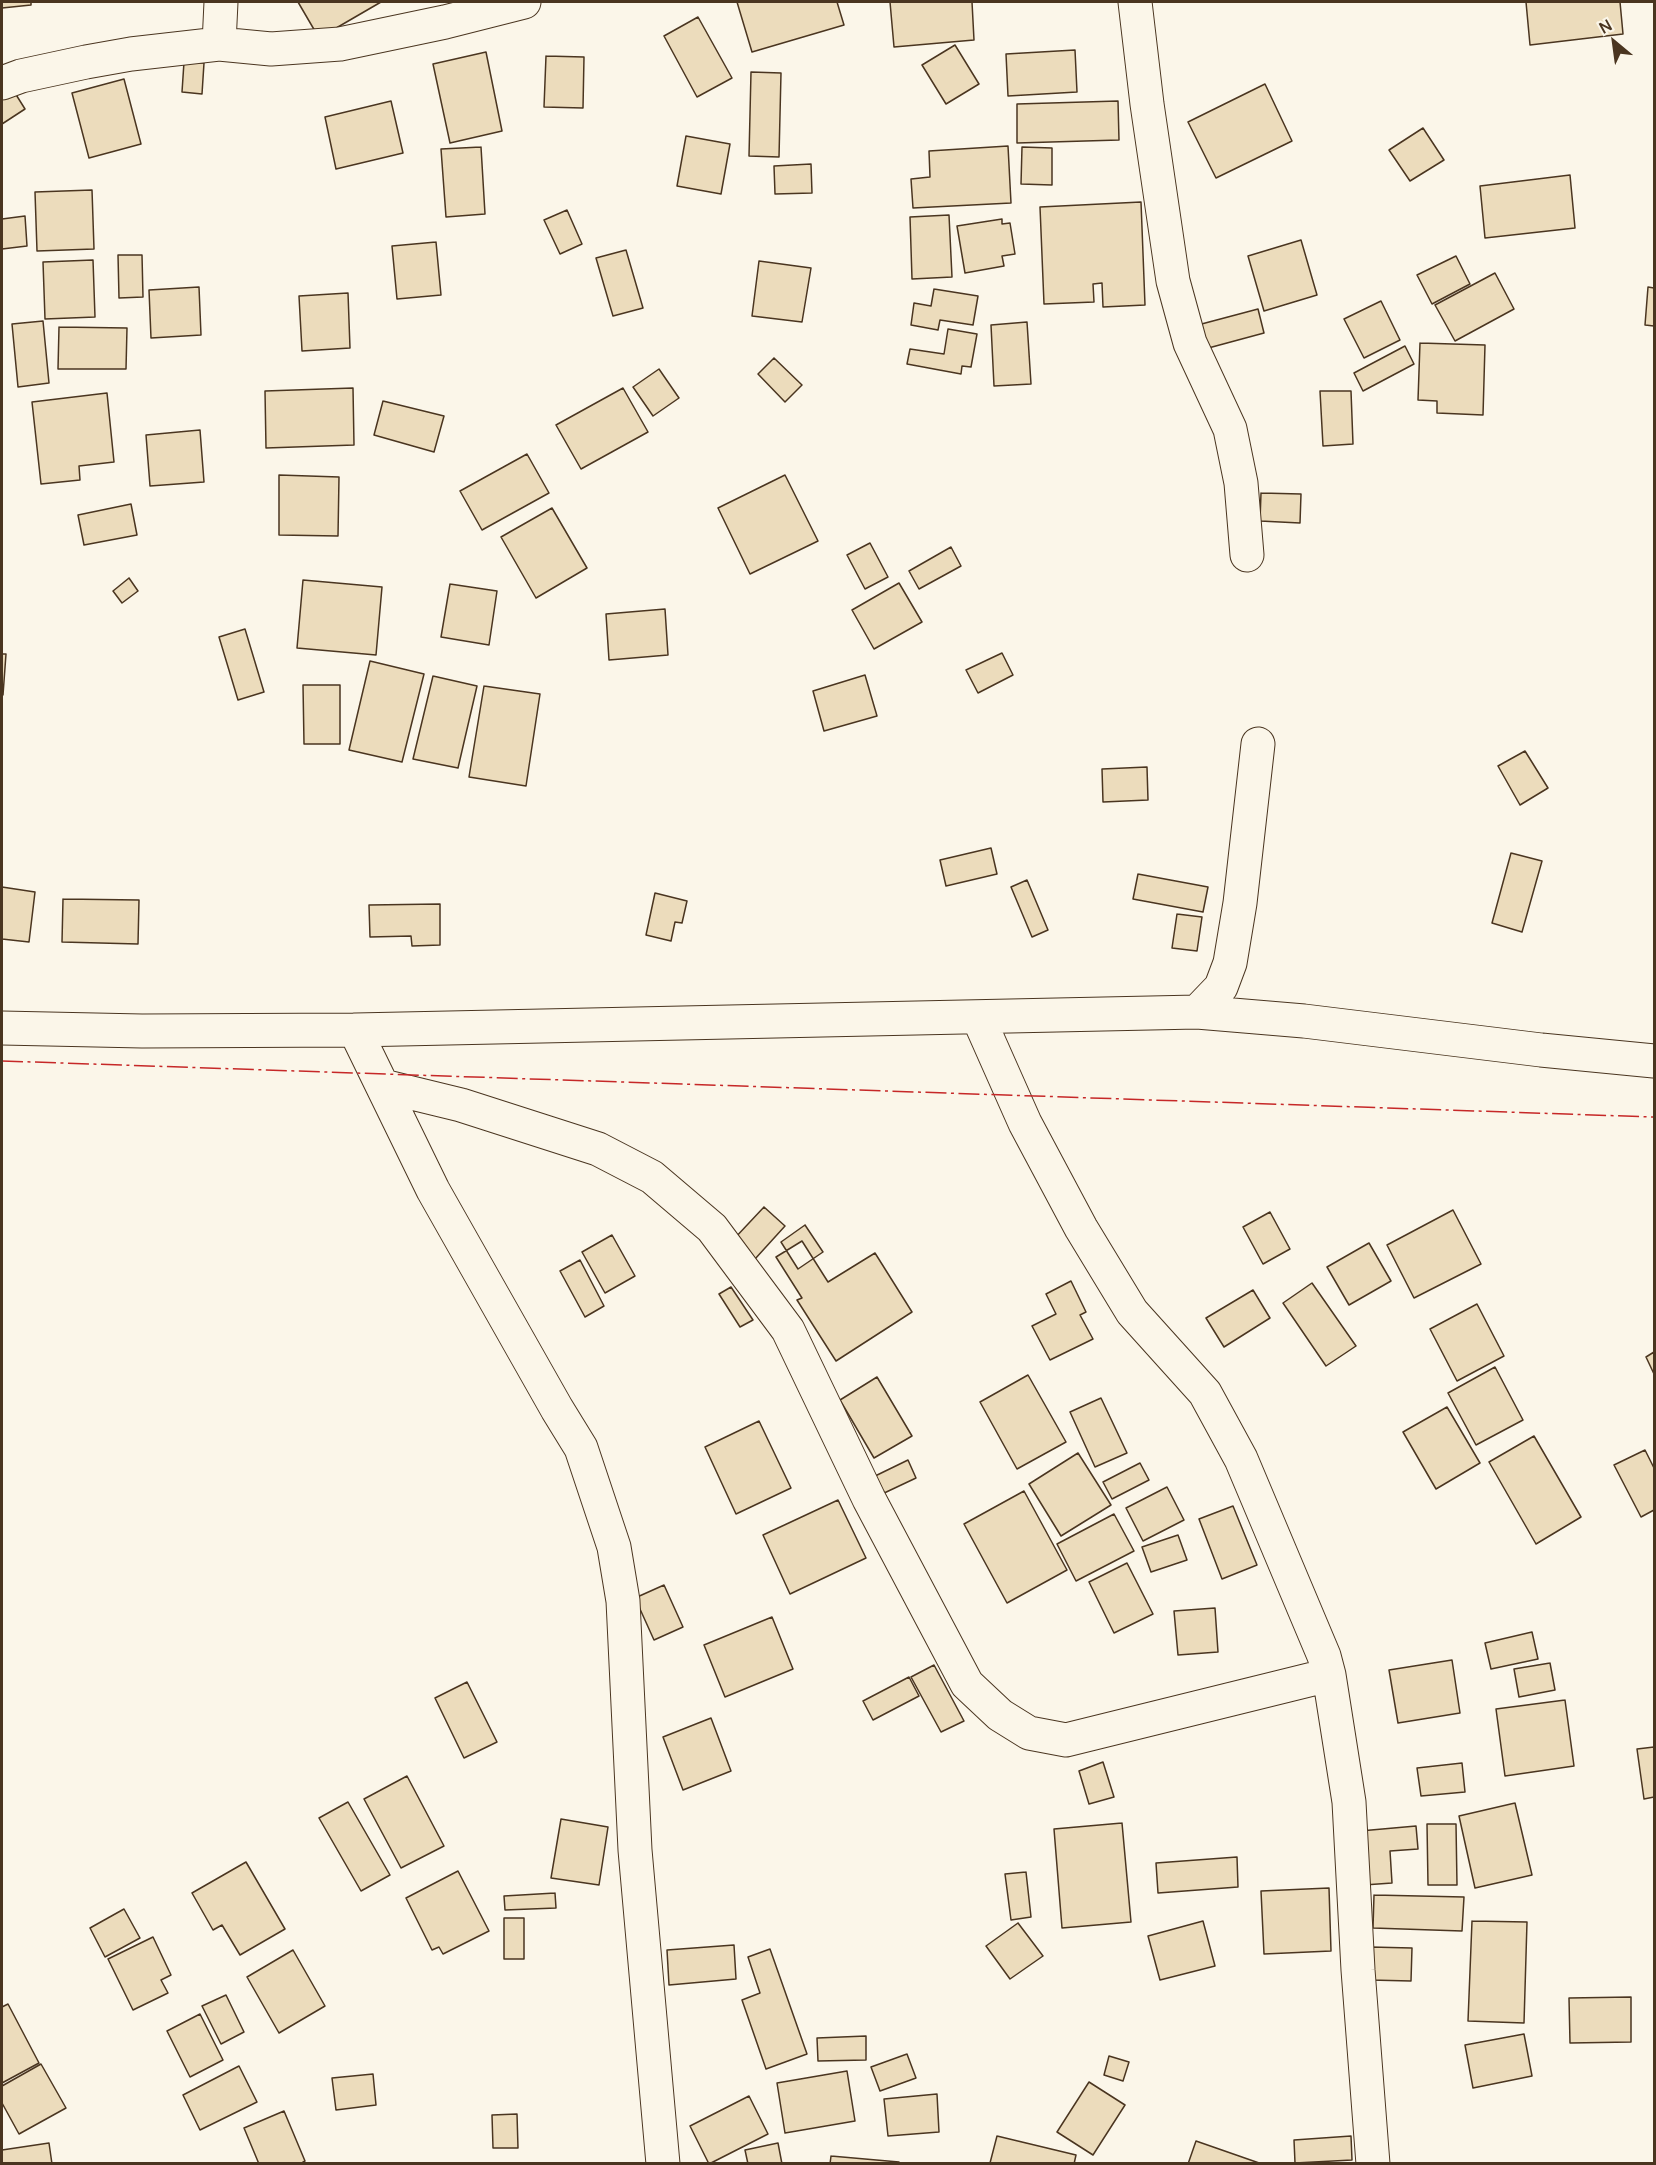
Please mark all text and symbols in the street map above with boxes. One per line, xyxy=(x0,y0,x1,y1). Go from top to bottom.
north arrow xyxy=(1584,12,1644,72)
text: N xyxy=(1595,14,1616,39)

